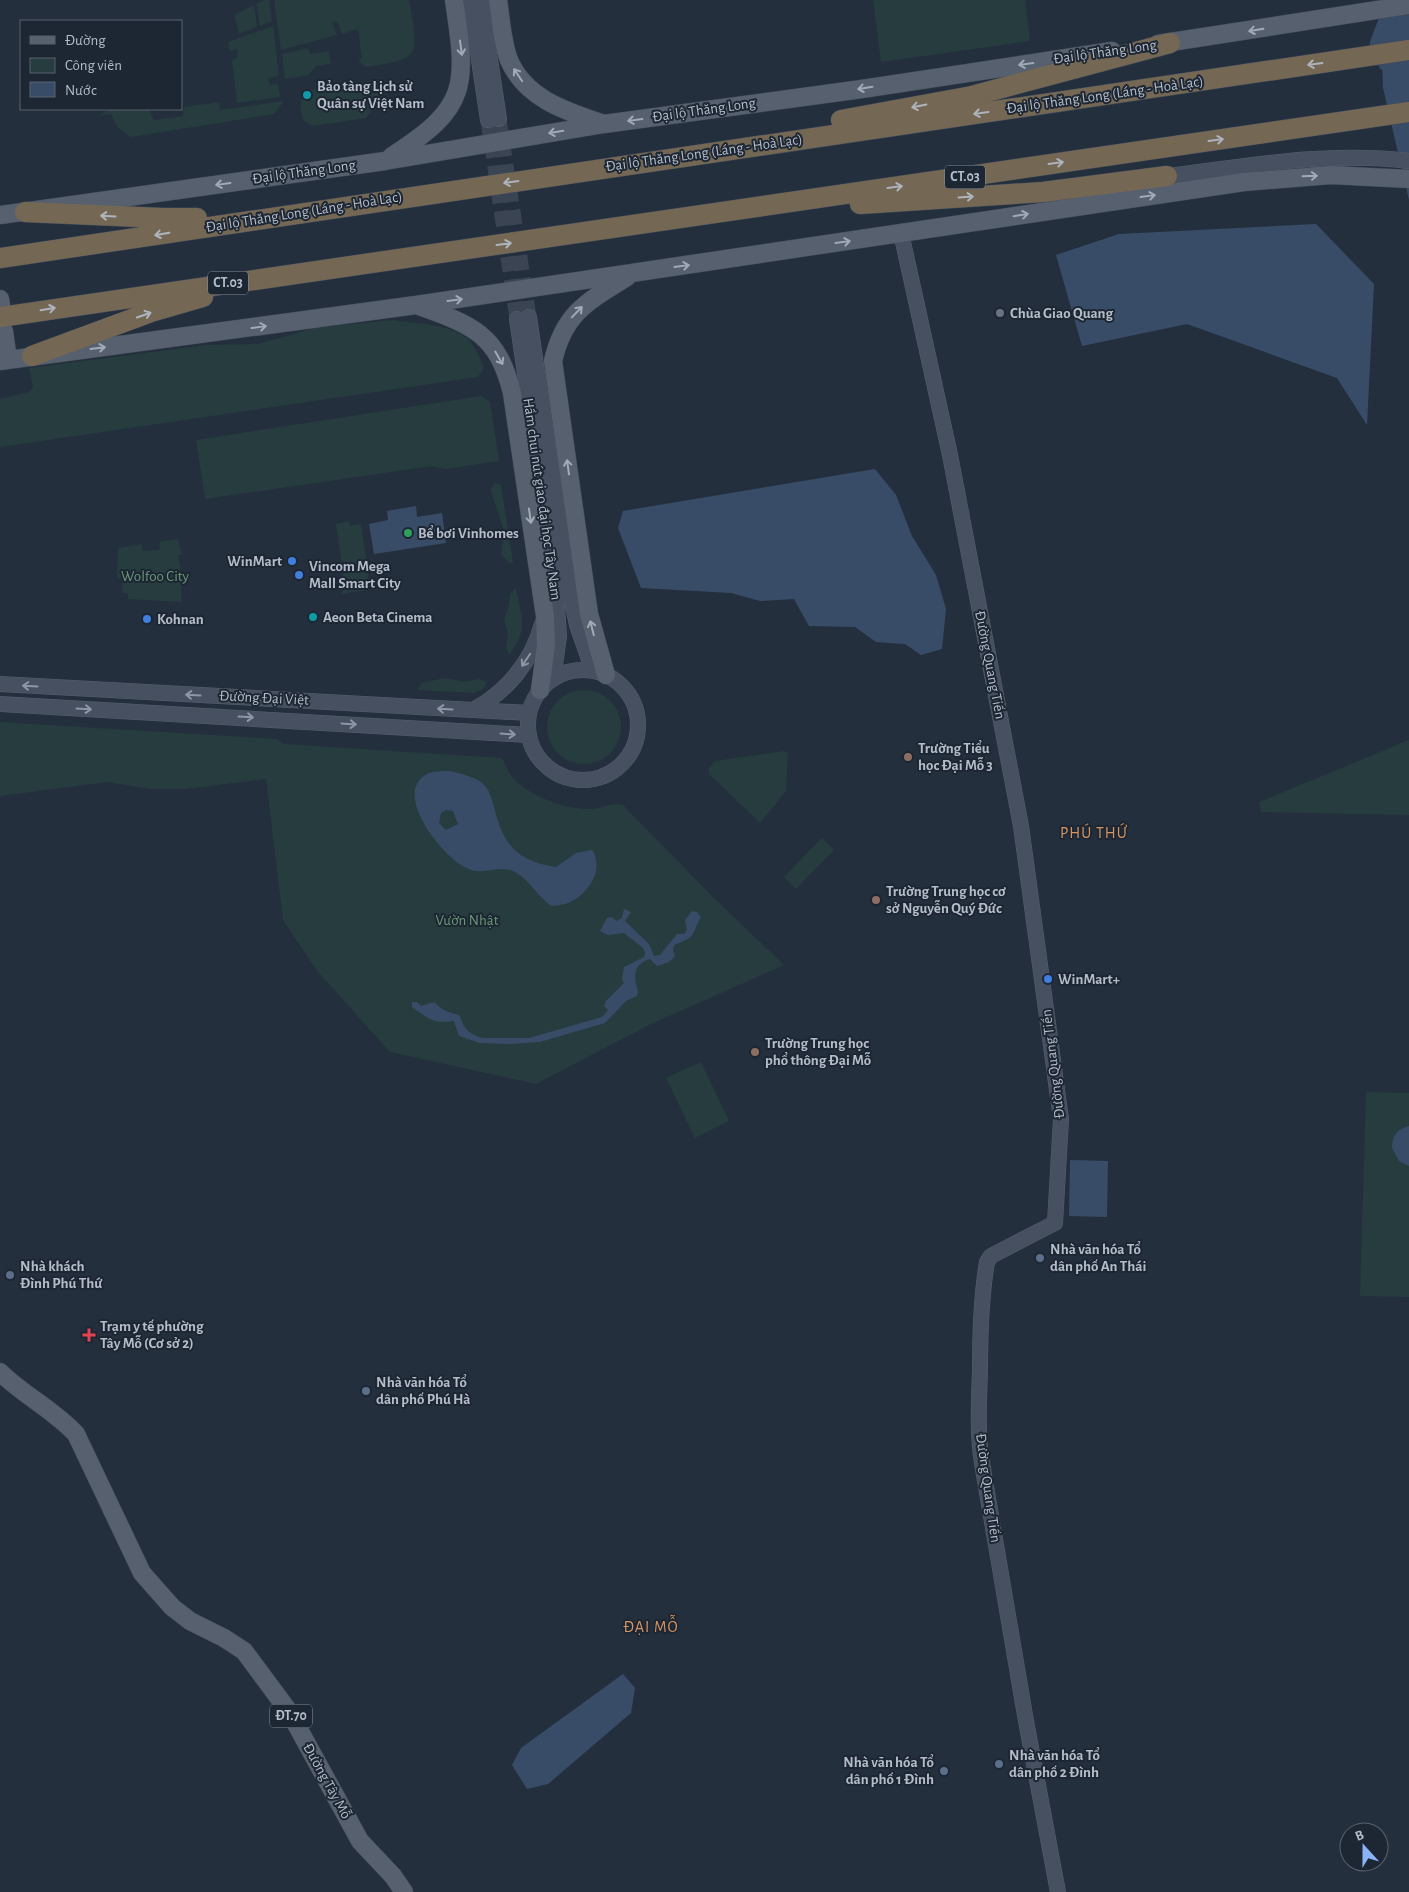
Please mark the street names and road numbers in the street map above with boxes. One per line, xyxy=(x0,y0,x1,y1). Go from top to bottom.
street label: Đại lộ Thăng Long xyxy=(1052,37,1158,67)
street label: Đại lộ Thăng Long (Láng - Hoà Lạc) xyxy=(1005,74,1205,116)
street label: Đại lộ Thăng Long xyxy=(651,95,757,125)
street label: Đại lộ Thăng Long (Láng - Hoà Lạc) xyxy=(604,132,804,174)
street label: Đại lộ Thăng Long xyxy=(251,157,357,187)
road number: CT.03 xyxy=(945,166,985,188)
street label: Đại lộ Thăng Long (Láng - Hoà Lạc) xyxy=(205,189,403,235)
road number: CT.03 xyxy=(208,272,248,294)
street label: Hầm chui nút giao đại học Tây Nam xyxy=(520,397,564,601)
street label: Đường Quang Tiến xyxy=(972,610,1008,720)
street label: Đường Đại Việt xyxy=(219,688,309,708)
street label: Đường Quang Tiến xyxy=(1039,1008,1067,1120)
street label: Đường Quang Tiến xyxy=(973,1432,1003,1544)
road number: ĐT.70 xyxy=(270,1704,312,1728)
street label: Đường Tây Mỗ xyxy=(300,1740,355,1821)

